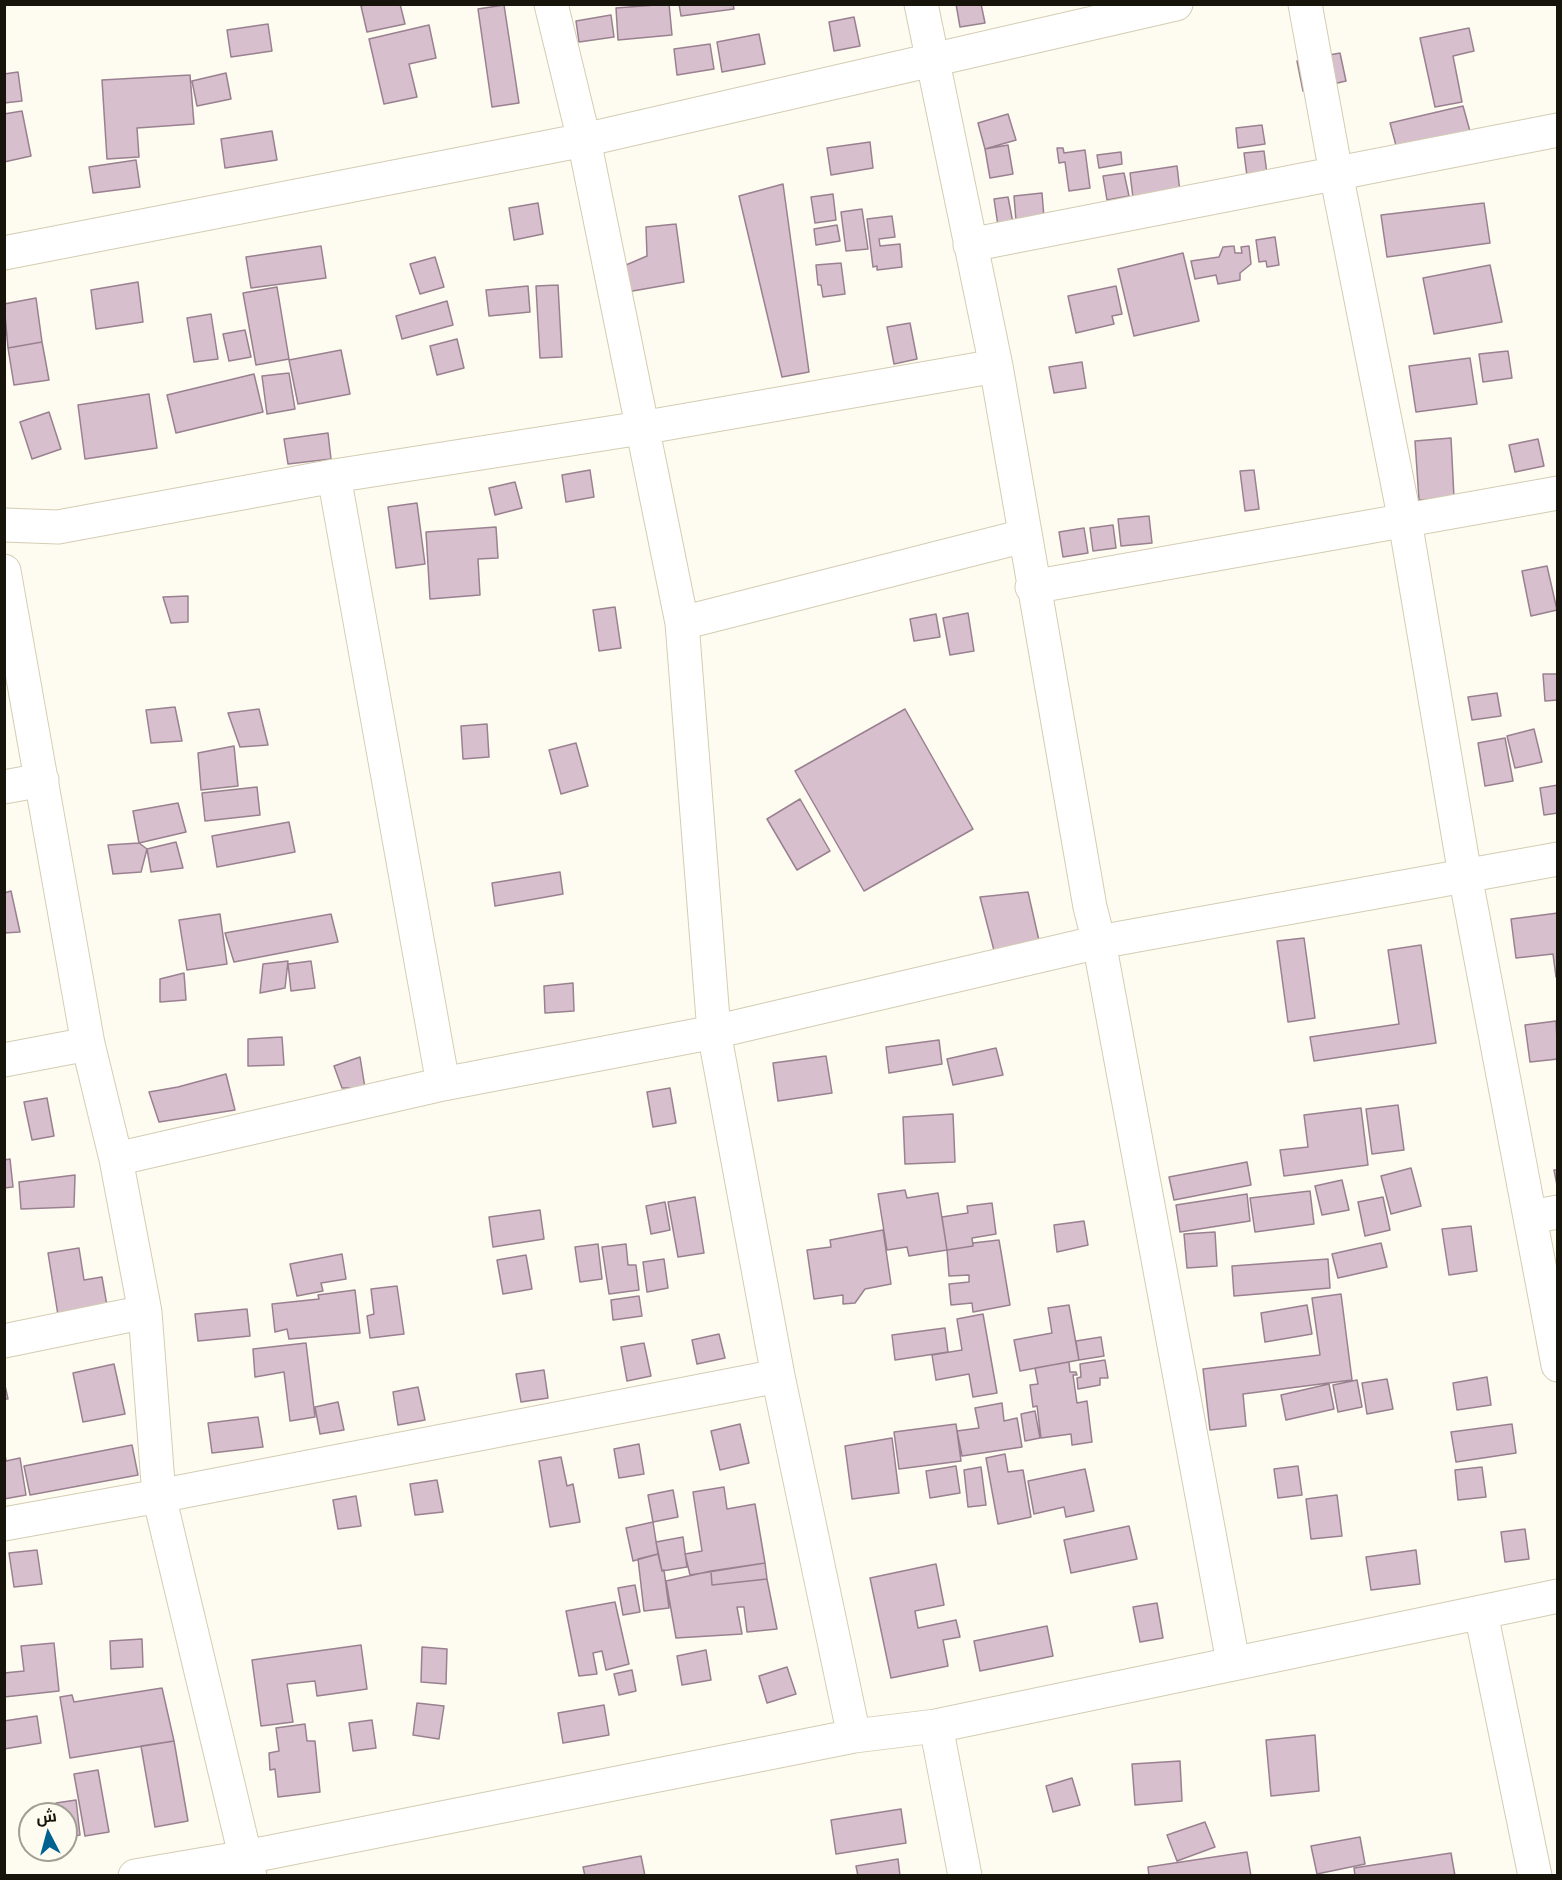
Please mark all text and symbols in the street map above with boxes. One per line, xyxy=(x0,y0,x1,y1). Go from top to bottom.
north arrow xyxy=(18,1802,78,1862)
text: ش xyxy=(35,1805,58,1827)

